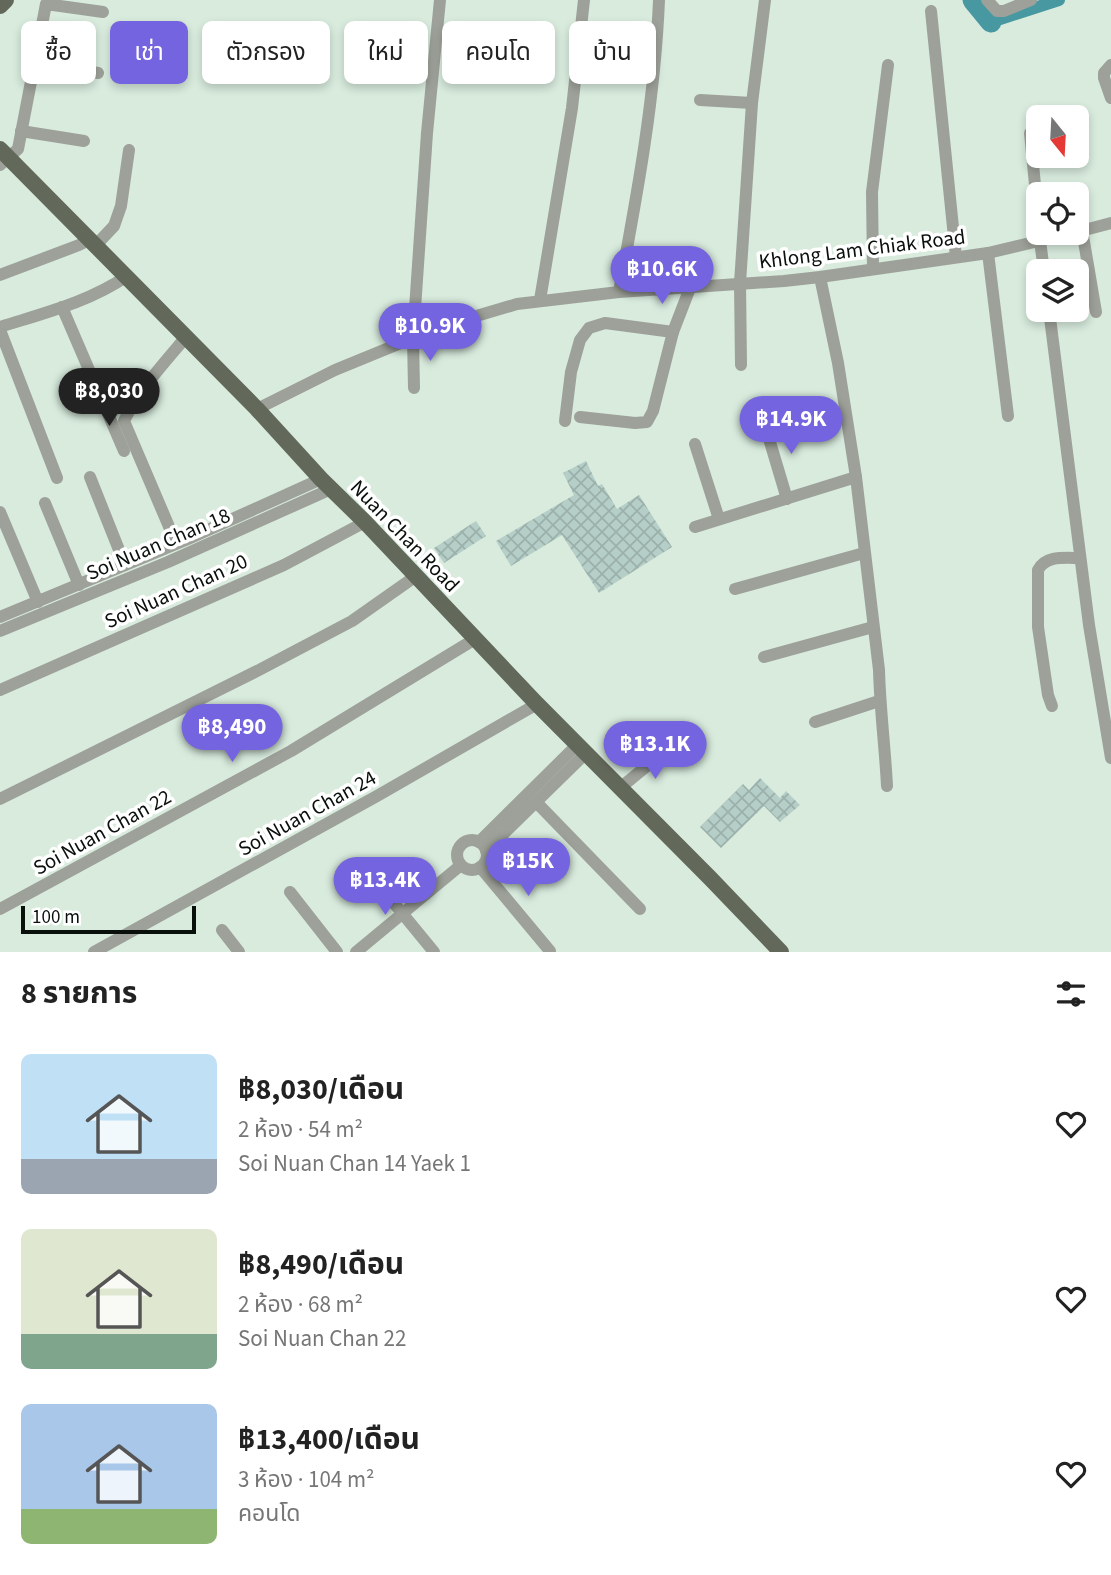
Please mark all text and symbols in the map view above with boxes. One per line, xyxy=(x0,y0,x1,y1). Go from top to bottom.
chip: ซื้อ xyxy=(21,21,96,84)
chip: เช่า xyxy=(110,21,188,84)
chip: ตัวกรอง xyxy=(202,21,330,84)
chip: ใหม่ xyxy=(344,21,428,84)
chip: คอนโด xyxy=(442,21,555,84)
chip: บ้าน xyxy=(569,21,656,84)
north arrow xyxy=(1026,105,1088,168)
map controls xyxy=(1026,105,1089,322)
button: locate xyxy=(1026,182,1089,245)
street label: Khlong Lam Chiak Road xyxy=(757,221,967,277)
pin: ฿10.6K xyxy=(605,246,719,306)
text: ฿10.6K xyxy=(627,252,697,285)
button: layers xyxy=(1026,259,1089,322)
pin: ฿10.9K xyxy=(373,304,487,363)
text: ฿10.9K xyxy=(395,309,465,342)
pin: ฿8,030 xyxy=(52,368,166,428)
text: ฿8,030 xyxy=(75,374,143,407)
pin: ฿14.9K xyxy=(734,396,848,456)
text: ฿14.9K xyxy=(756,402,826,435)
street label: Nuan Chan Road xyxy=(343,473,467,599)
street label: Soi Nuan Chan 18 xyxy=(81,500,235,588)
street label: Soi Nuan Chan 20 xyxy=(100,546,252,636)
pin: ฿8,490 xyxy=(175,704,289,764)
text: ฿8,490 xyxy=(198,710,266,743)
pin: ฿13.1K xyxy=(598,722,712,781)
text: ฿13.1K xyxy=(620,727,690,760)
street label: Soi Nuan Chan 24 xyxy=(232,763,382,863)
street label: Soi Nuan Chan 22 xyxy=(27,782,177,882)
pin: ฿15K xyxy=(487,838,569,898)
text: ฿15K xyxy=(502,844,554,877)
pin: ฿13.4K xyxy=(328,858,442,917)
text: ฿13.4K xyxy=(350,863,420,896)
scale bar xyxy=(21,903,196,935)
text: 100 m xyxy=(32,904,80,931)
text: 8 รายการ xyxy=(21,972,137,1015)
icon: filters xyxy=(1052,975,1090,1013)
text: ฿8,030/เดือน xyxy=(238,1068,404,1111)
icon: home xyxy=(77,1082,161,1166)
icon: heart xyxy=(1052,1105,1090,1143)
text: 2 ห้อง · 54 m² xyxy=(238,1113,363,1146)
text: Soi Nuan Chan 14 Yaek 1 xyxy=(238,1147,471,1180)
text: ฿8,490/เดือน xyxy=(238,1243,404,1286)
icon: home xyxy=(77,1257,161,1341)
icon: heart xyxy=(1052,1280,1090,1318)
text: 2 ห้อง · 68 m² xyxy=(238,1288,363,1321)
text: Soi Nuan Chan 22 xyxy=(238,1322,406,1355)
text: ฿13,400/เดือน xyxy=(238,1418,420,1461)
icon: home xyxy=(77,1432,161,1516)
icon: heart xyxy=(1052,1455,1090,1493)
text: 3 ห้อง · 104 m² xyxy=(238,1463,374,1496)
text: คอนโด xyxy=(238,1497,300,1530)

